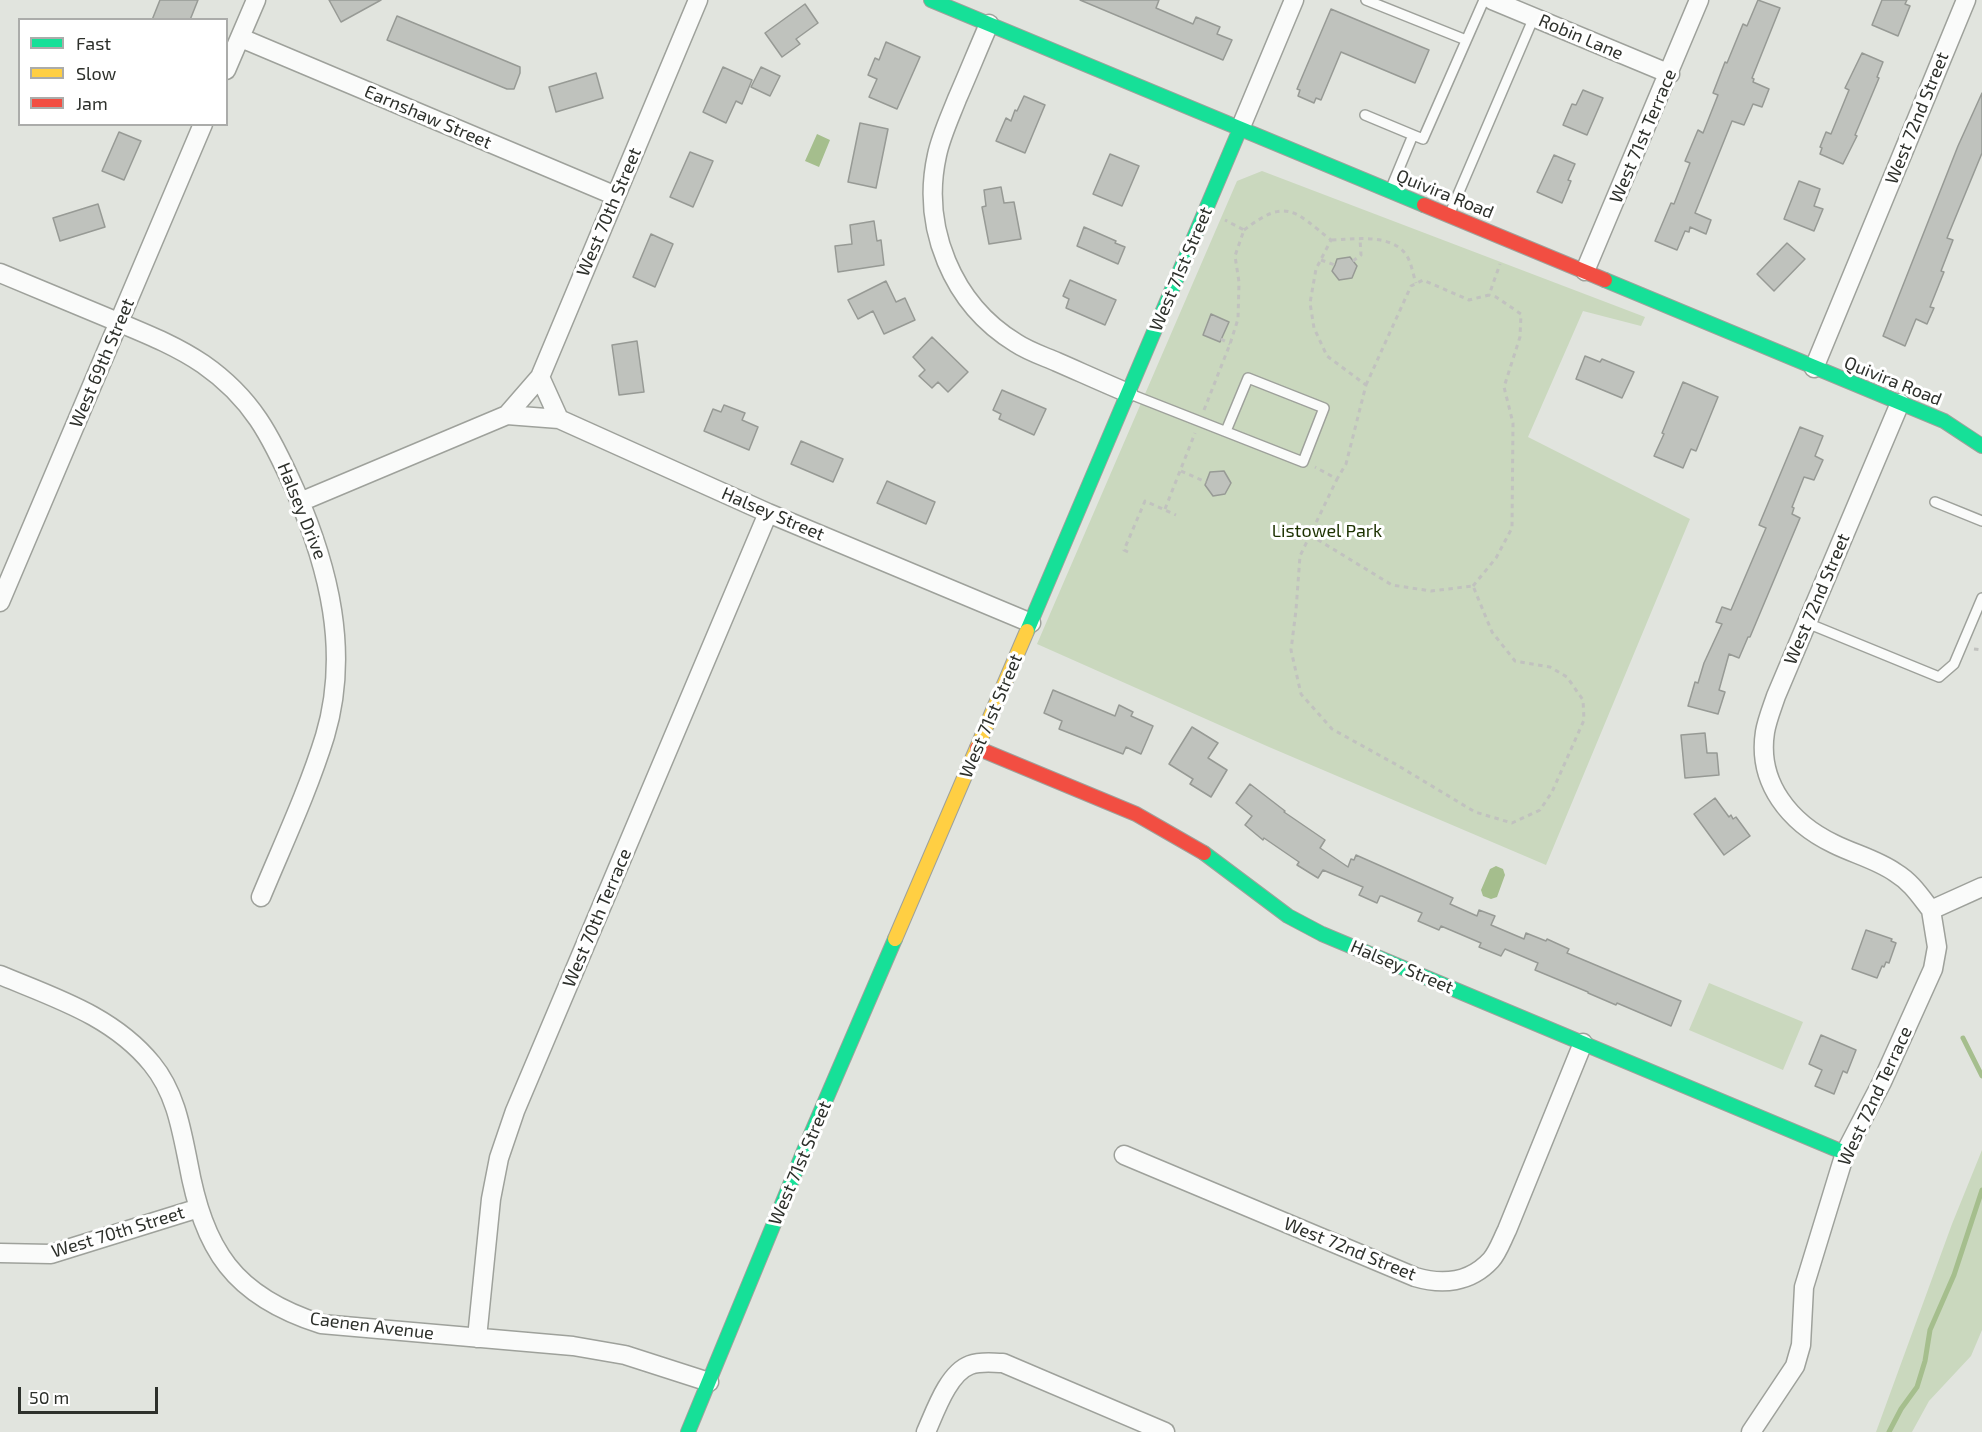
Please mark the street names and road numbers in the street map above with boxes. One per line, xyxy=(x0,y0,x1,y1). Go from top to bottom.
street label: Robin Lane xyxy=(1535,10,1627,64)
street label: West 72nd Street xyxy=(1881,49,1953,187)
street label: West 71st Terrace xyxy=(1605,66,1681,206)
street label: Earnshaw Street xyxy=(361,80,495,154)
street label: West 70th Street xyxy=(572,144,646,280)
street label: Quivira Road xyxy=(1393,165,1497,223)
street label: West 71st Street xyxy=(1145,204,1217,334)
street label: West 69th Street xyxy=(65,295,139,431)
street label: Quivira Road xyxy=(1841,352,1945,410)
street label: Halsey Drive xyxy=(273,460,331,562)
street label: Halsey Street xyxy=(718,483,828,545)
street label: West 72nd Street xyxy=(1780,530,1854,668)
street label: West 71st Street xyxy=(955,651,1027,781)
street label: West 70th Terrace xyxy=(558,845,636,991)
street label: Halsey Street xyxy=(1347,936,1457,998)
street label: West 72nd Terrace xyxy=(1833,1023,1917,1169)
street label: West 71st Street xyxy=(764,1098,836,1228)
street label: West 70th Street xyxy=(49,1202,187,1262)
street label: West 72nd Street xyxy=(1281,1213,1419,1285)
street label: Caenen Avenue xyxy=(309,1308,435,1344)

